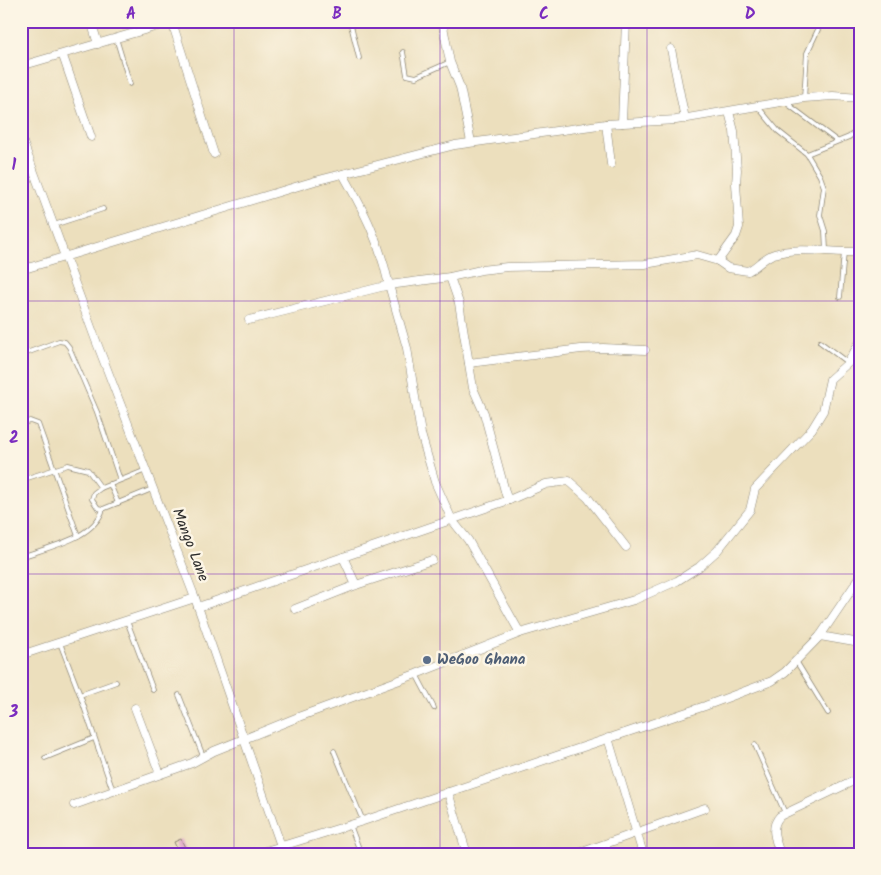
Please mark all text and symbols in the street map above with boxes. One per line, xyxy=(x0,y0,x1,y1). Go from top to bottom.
text: A xyxy=(126,2,136,27)
text: B xyxy=(332,2,342,27)
text: C xyxy=(539,2,549,27)
text: D xyxy=(745,2,756,27)
text: 1 xyxy=(12,153,17,178)
text: 2 xyxy=(9,426,19,451)
street label: Mango Lane xyxy=(165,505,215,585)
place label: WeGoo Ghana xyxy=(437,648,526,672)
marker: WeGoo Ghana xyxy=(421,654,433,666)
text: 3 xyxy=(9,700,19,725)

